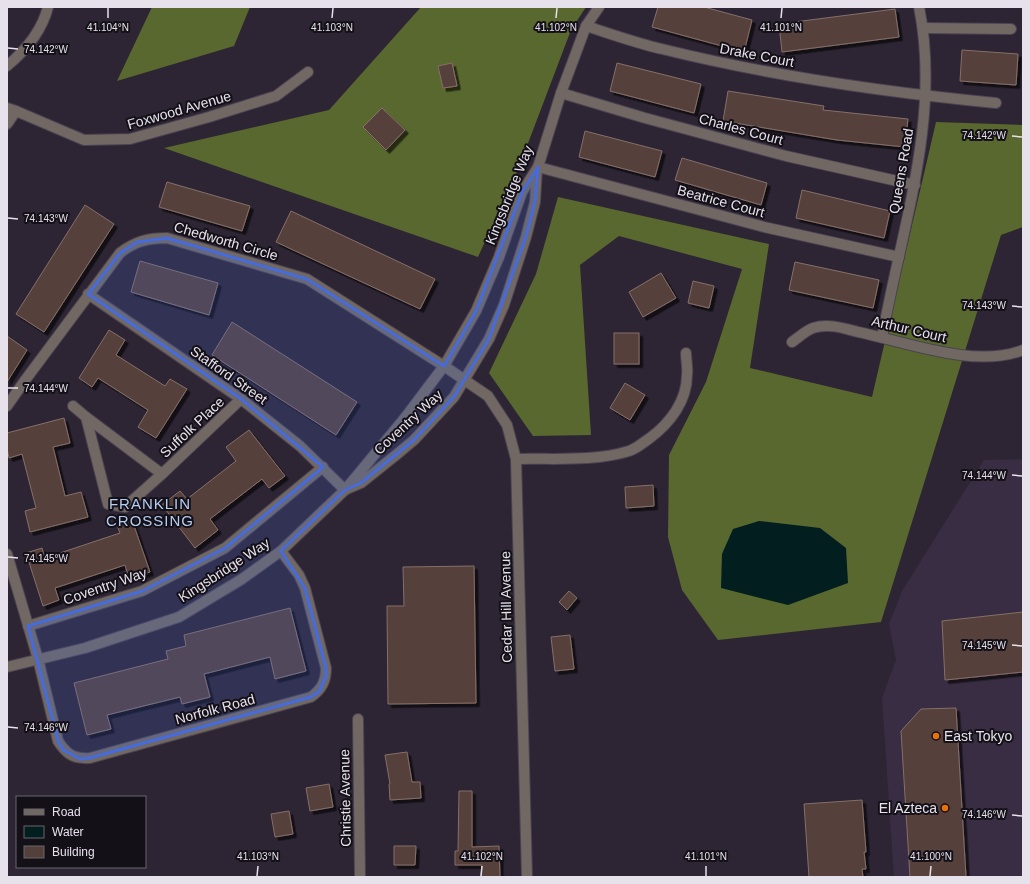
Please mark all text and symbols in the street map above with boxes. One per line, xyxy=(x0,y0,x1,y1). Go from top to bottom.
text: 41.104°N xyxy=(87,22,129,33)
text: 41.103°N xyxy=(311,22,353,33)
text: 41.102°N xyxy=(535,22,577,33)
text: 41.101°N xyxy=(760,22,802,33)
street label: Drake Court xyxy=(718,40,796,70)
text: 74.142°W xyxy=(24,44,69,55)
street label: Foxwood Avenue xyxy=(125,87,233,132)
street label: Charles Court xyxy=(697,110,785,148)
street label: Queens Road xyxy=(886,127,916,215)
text: 74.142°W xyxy=(962,130,1007,141)
street label: Kingsbridge Way xyxy=(482,143,536,247)
street label: Beatrice Court xyxy=(676,182,766,220)
text: 74.143°W xyxy=(24,213,69,224)
street label: Chedworth Circle xyxy=(172,219,280,264)
text: 74.143°W xyxy=(962,300,1007,311)
street label: Arthur Court xyxy=(870,313,948,345)
street label: Stafford Street xyxy=(188,343,271,407)
text: 74.144°W xyxy=(24,383,69,394)
street label: Coventry Way xyxy=(371,386,445,458)
street label: Suffolk Place xyxy=(157,393,227,461)
text: 74.144°W xyxy=(962,470,1007,481)
district label: FRANKLIN CROSSING xyxy=(106,495,194,529)
street label: Kingsbridge Way xyxy=(175,535,273,605)
street label: Cedar Hill Avenue xyxy=(497,551,515,663)
text: 74.145°W xyxy=(24,553,69,564)
street label: Coventry Way xyxy=(61,564,149,608)
text: 74.145°W xyxy=(962,640,1007,651)
street label: Norfolk Road xyxy=(173,691,257,727)
text: 74.146°W xyxy=(24,722,69,733)
place label: East Tokyo xyxy=(944,728,1012,744)
marker: East Tokyo xyxy=(931,731,941,741)
street label: Christie Avenue xyxy=(336,749,354,847)
legend xyxy=(16,796,146,868)
place label: El Azteca xyxy=(879,800,937,816)
marker: El Azteca xyxy=(940,803,950,813)
text: Road xyxy=(52,805,81,819)
text: 74.146°W xyxy=(962,809,1007,820)
text: Water xyxy=(52,825,84,839)
text: Building xyxy=(52,845,95,859)
text: 41.103°N xyxy=(237,851,279,862)
text: 41.102°N xyxy=(461,851,503,862)
text: 41.101°N xyxy=(685,851,727,862)
text: 41.100°N xyxy=(910,851,952,862)

